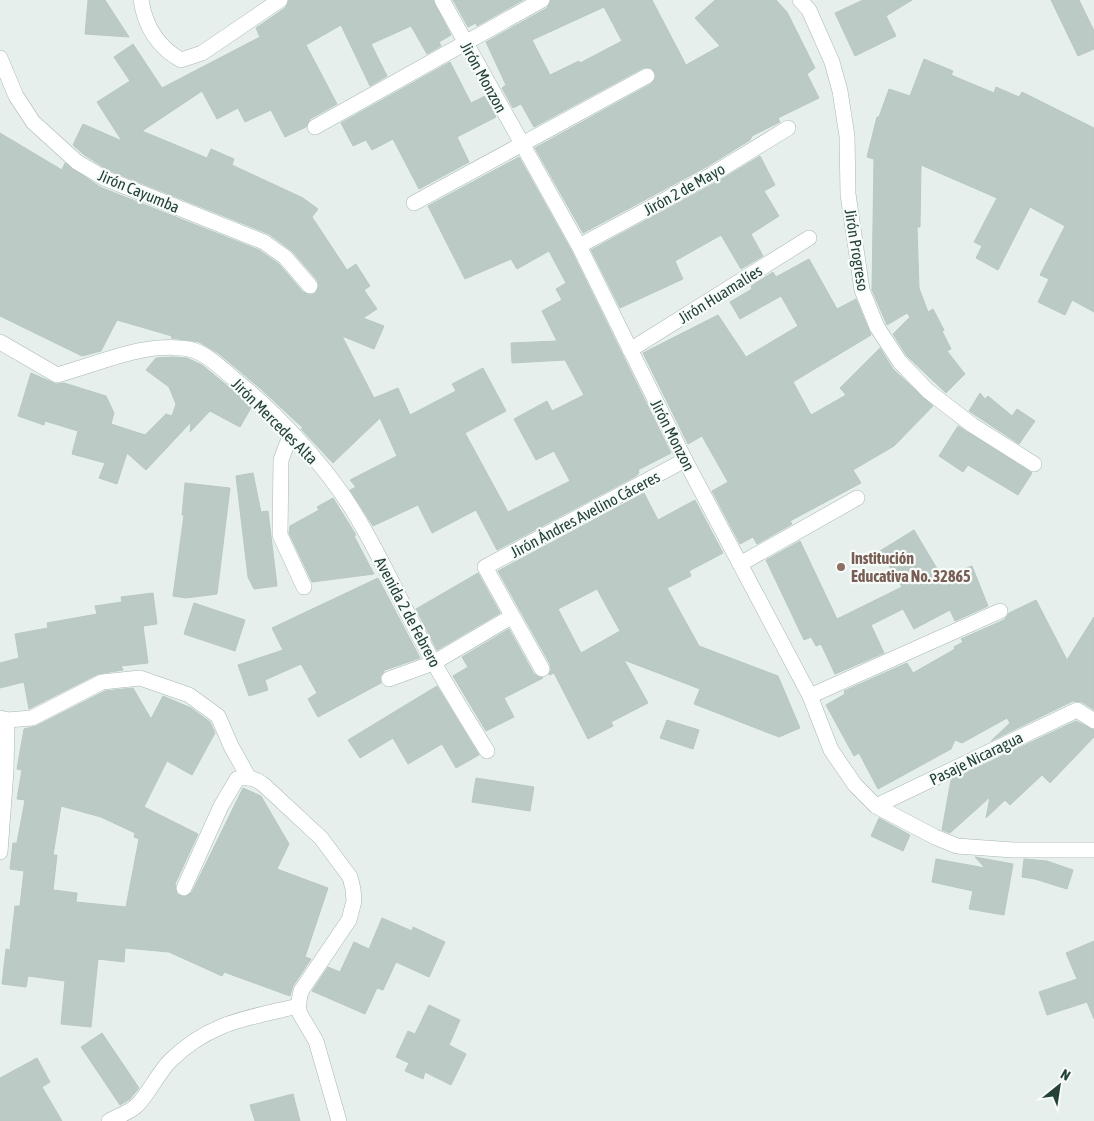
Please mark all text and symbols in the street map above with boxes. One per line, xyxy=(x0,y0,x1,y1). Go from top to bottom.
street label: Jirón Monzon xyxy=(457,39,511,115)
street label: Jirón 2 de Mayo xyxy=(640,159,728,220)
street label: Jirón Cayumba xyxy=(95,166,182,217)
street label: Jirón Progreso xyxy=(841,208,872,293)
street label: Jirón Huamalíes xyxy=(675,261,765,327)
street label: Jirón Mercedes Alta xyxy=(228,374,322,468)
street label: Jirón Monzon xyxy=(647,396,699,474)
street label: Jirón Ándres Avelino Cáceres xyxy=(507,467,663,561)
place label: Institución Educativa No. 32865 xyxy=(851,549,971,585)
street label: Avenida 2 de Febrero xyxy=(371,554,445,670)
marker: Institución Educativa No. 32865 xyxy=(835,561,847,573)
street label: Pasaje Nicaragua xyxy=(926,728,1026,789)
north arrow xyxy=(1034,1061,1084,1111)
text: N xyxy=(1058,1066,1073,1084)

